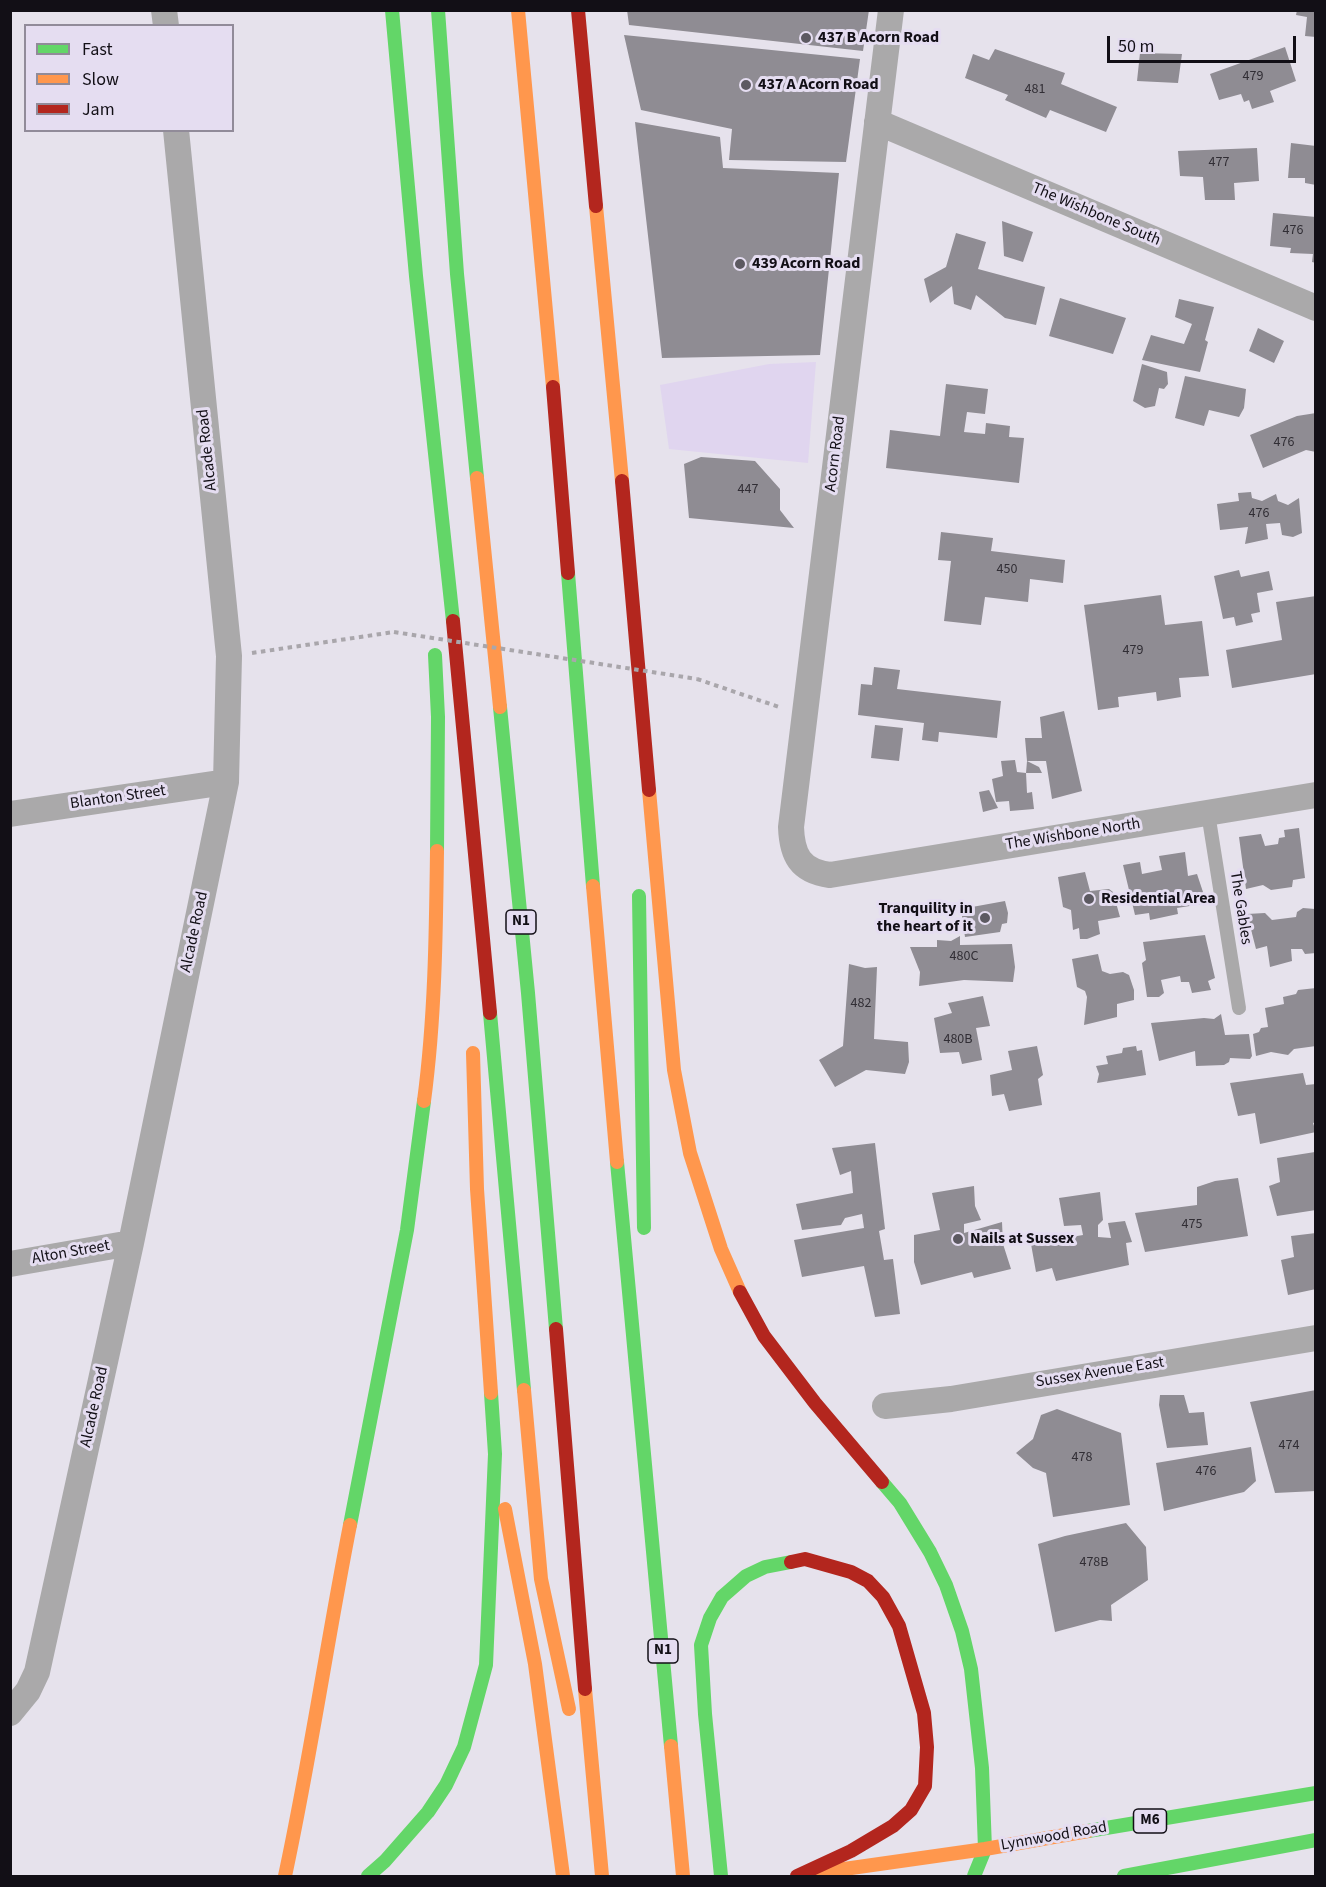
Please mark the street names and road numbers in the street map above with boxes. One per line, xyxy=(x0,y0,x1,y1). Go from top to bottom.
street label: The Wishbone South xyxy=(1029,179,1163,251)
street label: Alcade Road xyxy=(194,408,222,492)
street label: Acorn Road xyxy=(822,415,850,493)
street label: Blanton Street xyxy=(69,782,167,814)
street label: The Wishbone North xyxy=(1004,815,1142,855)
street label: The Gables xyxy=(1225,870,1255,946)
street label: Alcade Road xyxy=(177,890,213,974)
road number: N1 xyxy=(506,910,536,934)
street label: Alton Street xyxy=(31,1237,111,1269)
street label: Sussex Avenue East xyxy=(1034,1353,1166,1393)
street label: Alcade Road xyxy=(77,1365,113,1449)
road number: N1 xyxy=(648,1639,678,1663)
road number: M6 xyxy=(1134,1809,1166,1833)
street label: Lynnwood Road xyxy=(999,1818,1109,1856)

